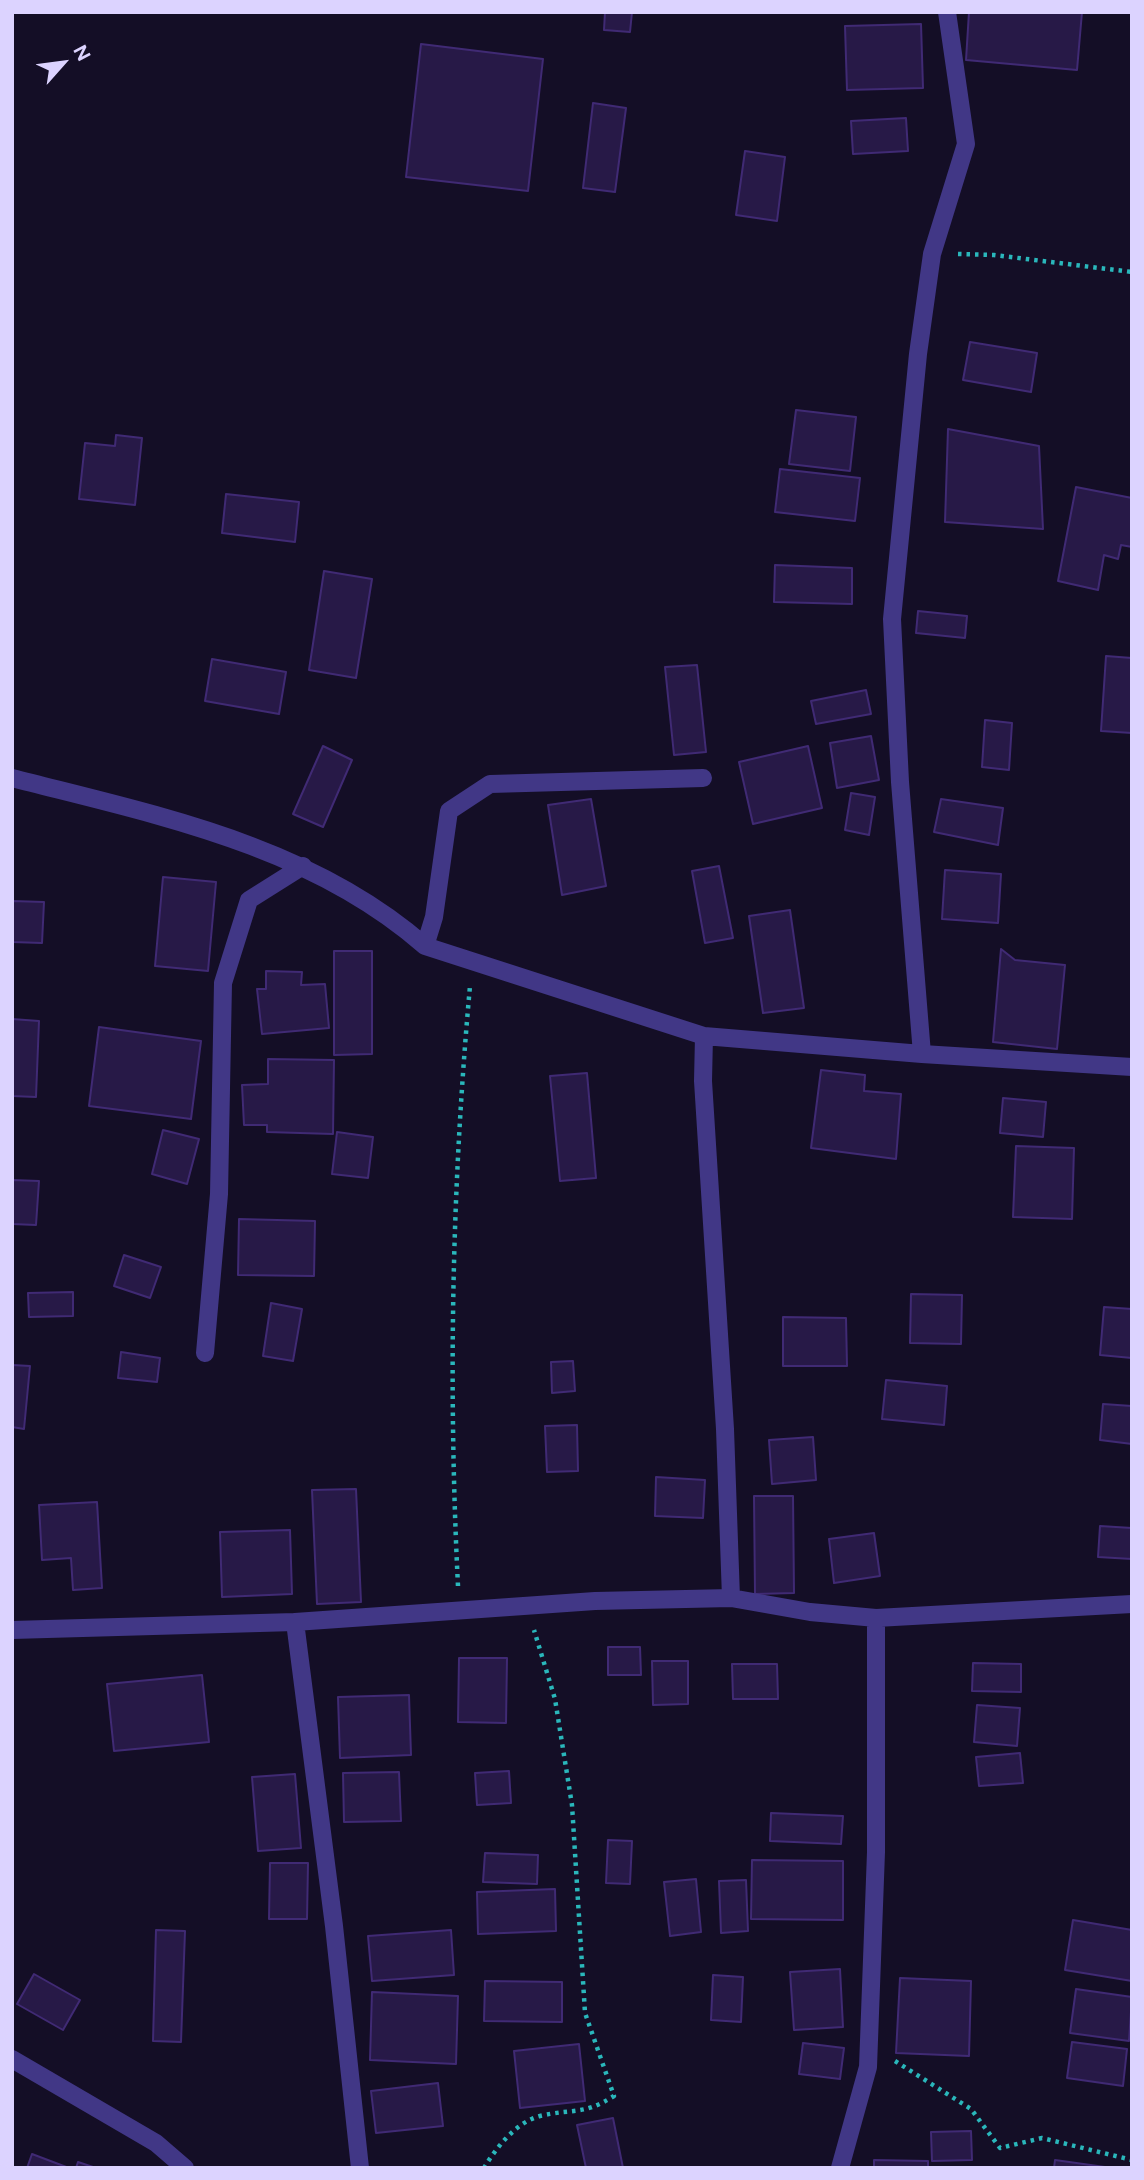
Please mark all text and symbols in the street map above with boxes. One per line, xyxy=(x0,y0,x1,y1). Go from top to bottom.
north arrow xyxy=(28,28,98,98)
text: N xyxy=(68,41,96,65)

